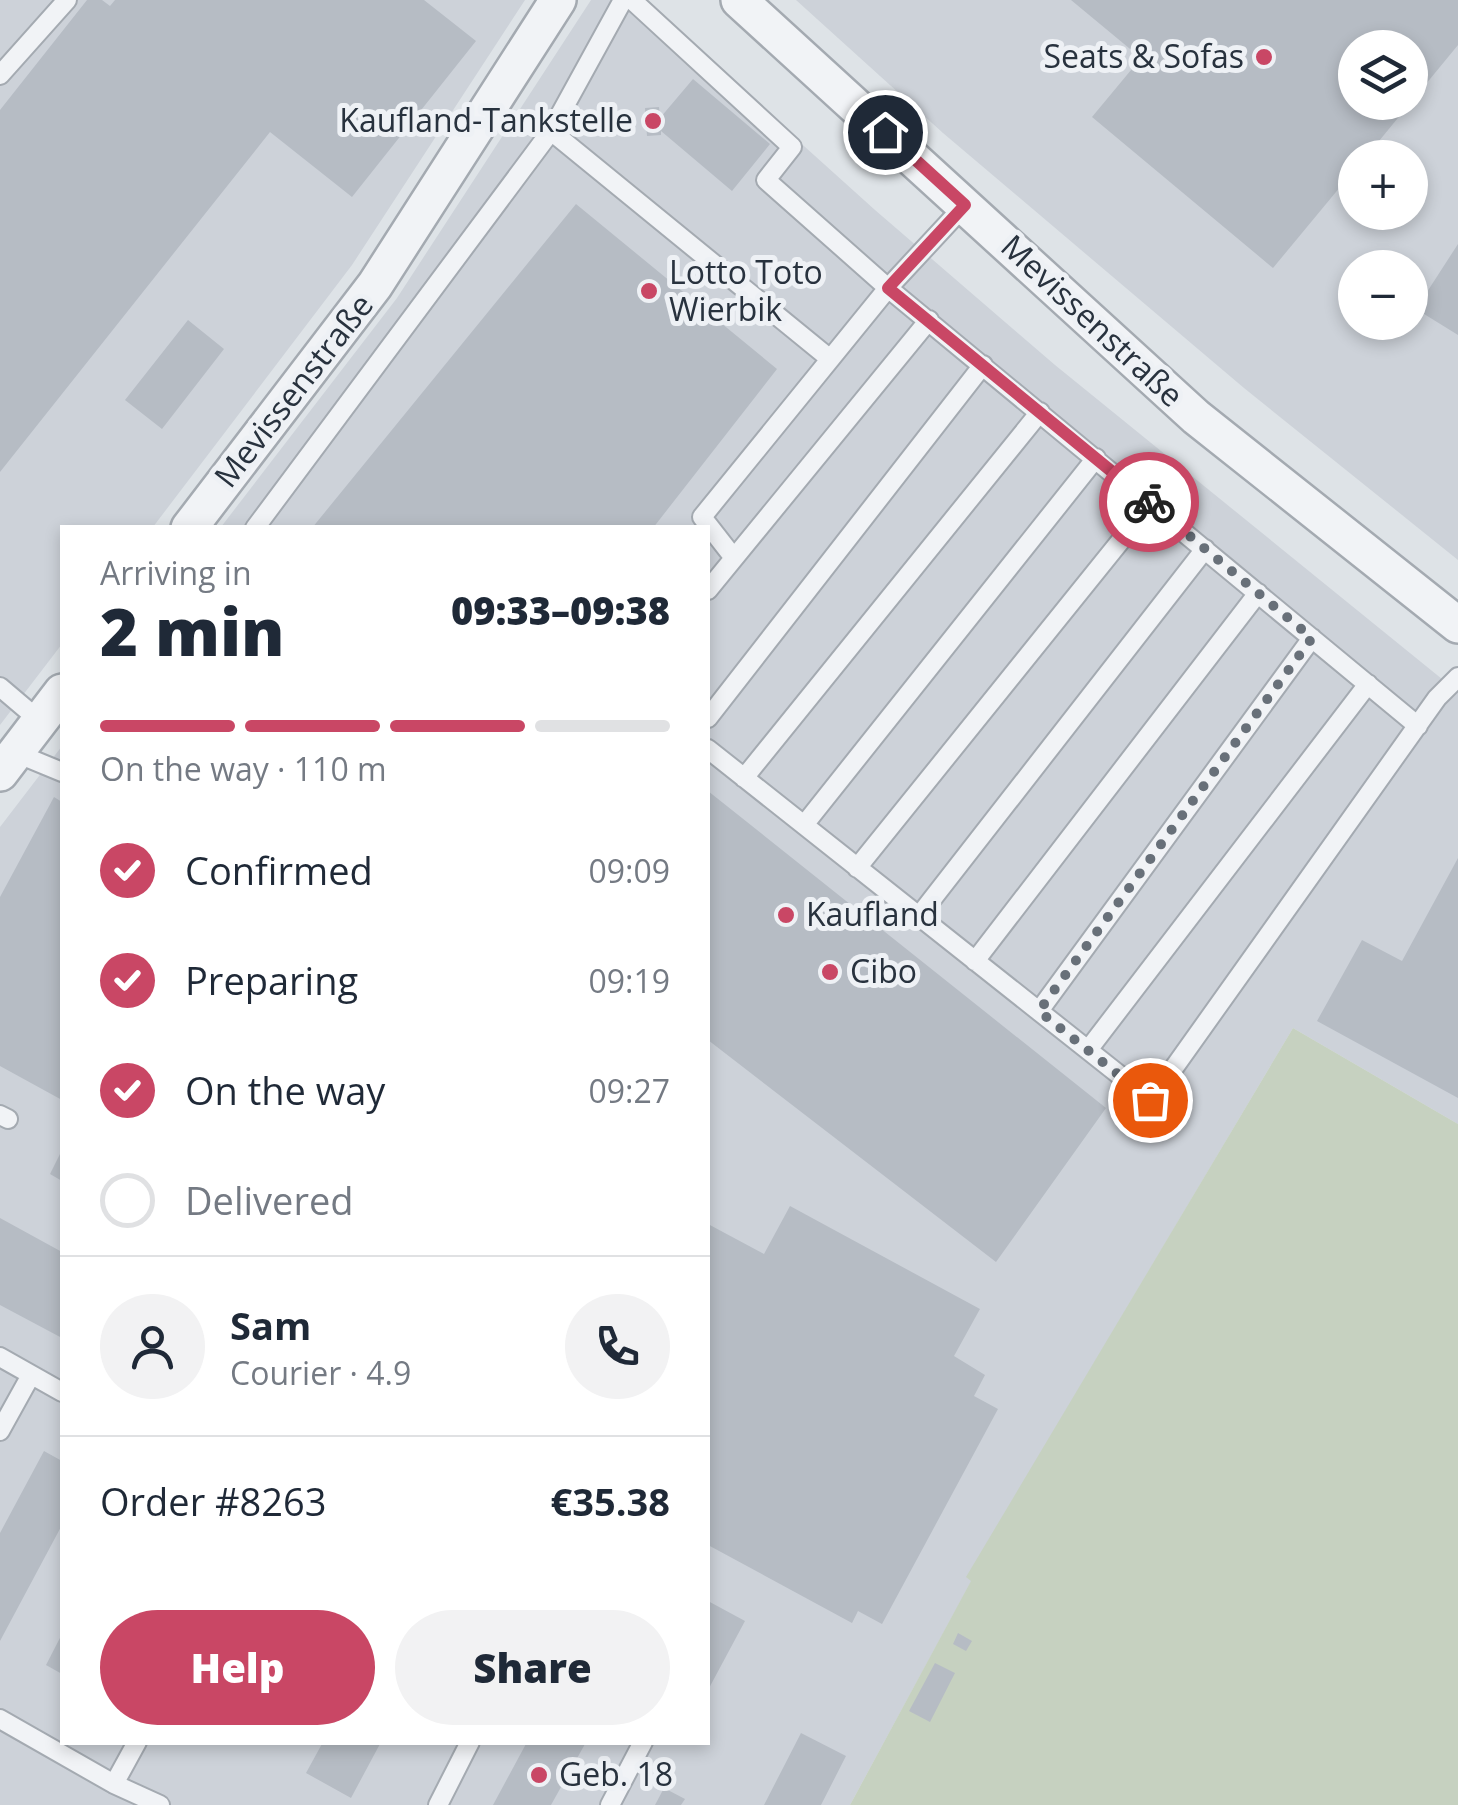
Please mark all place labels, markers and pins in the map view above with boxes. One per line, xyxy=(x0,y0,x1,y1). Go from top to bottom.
place label: Seats & Sofas xyxy=(1044,34,1244,77)
marker: Seats & Sofas xyxy=(1253,46,1275,68)
pin xyxy=(843,90,928,175)
place label: Kaufland-Tankstelle xyxy=(339,98,633,141)
marker: Kaufland-Tankstelle xyxy=(642,110,664,132)
place label: Lotto Toto Wierbik xyxy=(669,250,823,330)
marker: Lotto Toto Wierbik xyxy=(638,280,660,302)
place label: Kaufland xyxy=(806,892,939,935)
marker: Kaufland xyxy=(775,904,797,926)
place label: Cibo xyxy=(850,949,917,992)
marker: Cibo xyxy=(819,961,841,983)
pin xyxy=(1108,1058,1193,1143)
place label: Geb. 18 xyxy=(559,1752,673,1795)
marker: Geb. 18 xyxy=(528,1764,550,1786)

